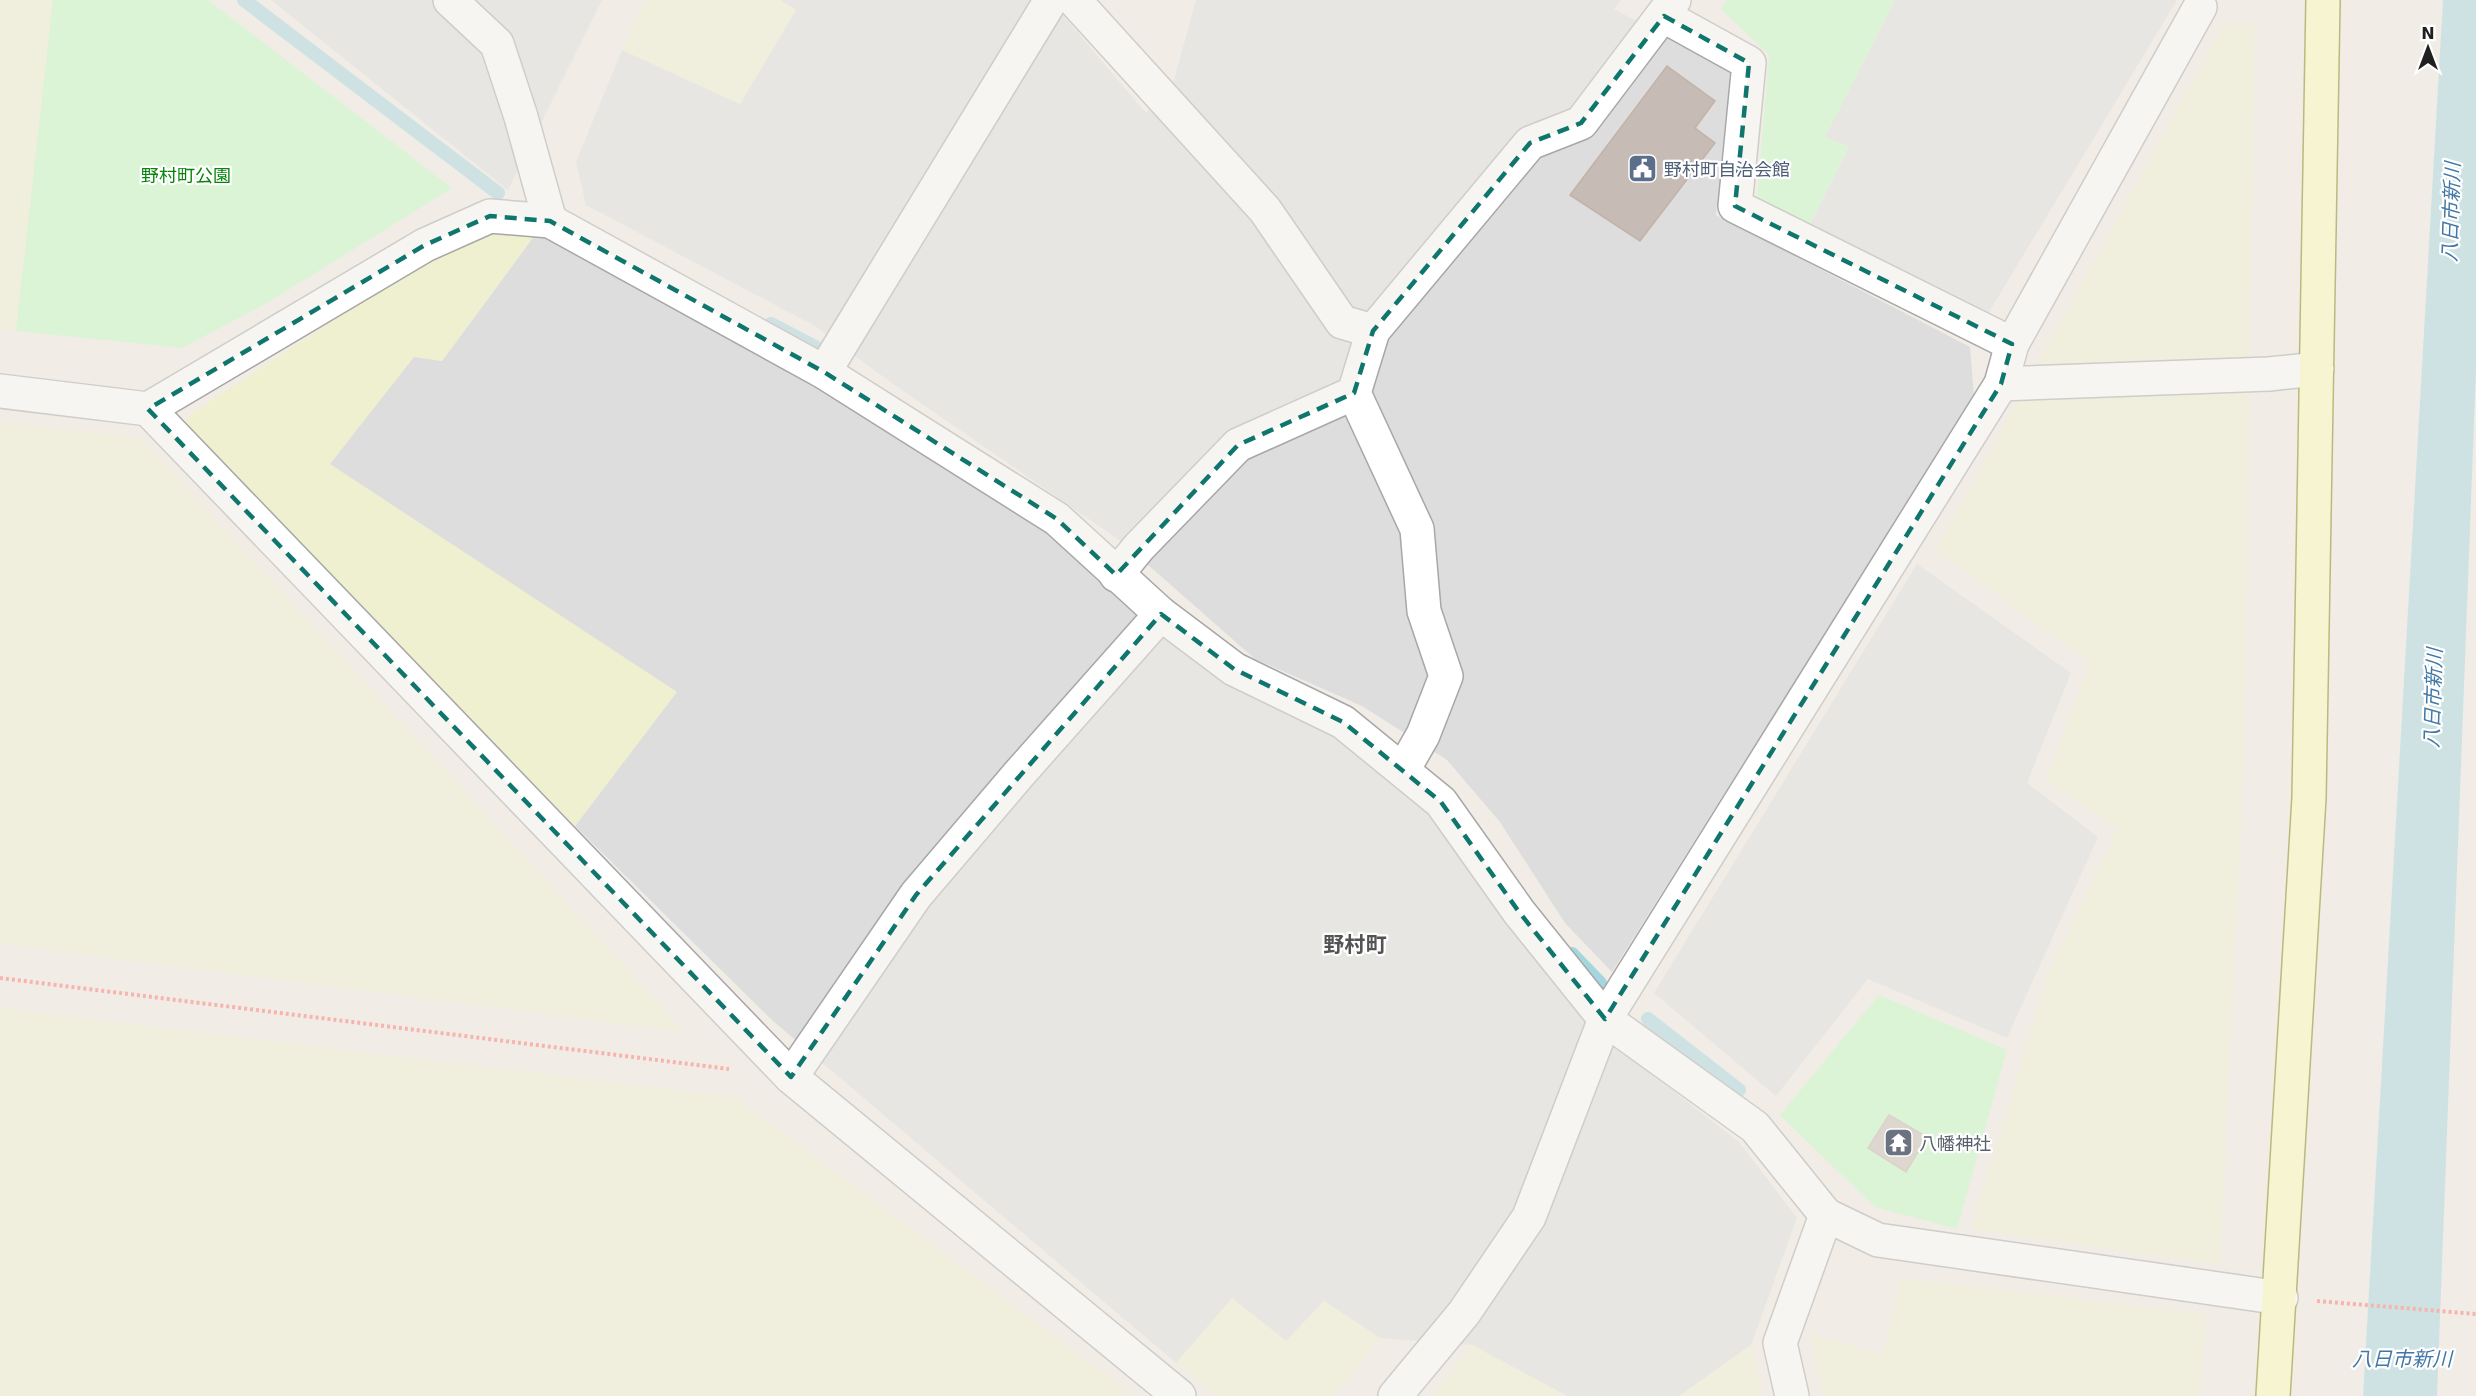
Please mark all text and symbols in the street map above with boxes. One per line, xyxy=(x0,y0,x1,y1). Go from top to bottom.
north arrow xyxy=(2398,18,2458,78)
text: N xyxy=(2421,24,2435,43)
public building icon: 野村町自治会館 xyxy=(1627,153,1659,185)
place label: 野村町自治会館 xyxy=(1664,159,1790,180)
water label: 八日市新川 xyxy=(2437,160,2465,262)
park label: 野村町公園 xyxy=(141,165,231,186)
water label: 八日市新川 xyxy=(2419,646,2447,748)
district label: 野村町 xyxy=(1324,933,1387,957)
temple icon: 八幡神社 xyxy=(1882,1127,1914,1159)
place label: 八幡神社 xyxy=(1919,1133,1991,1154)
water label: 八日市新川 xyxy=(2352,1347,2454,1371)

